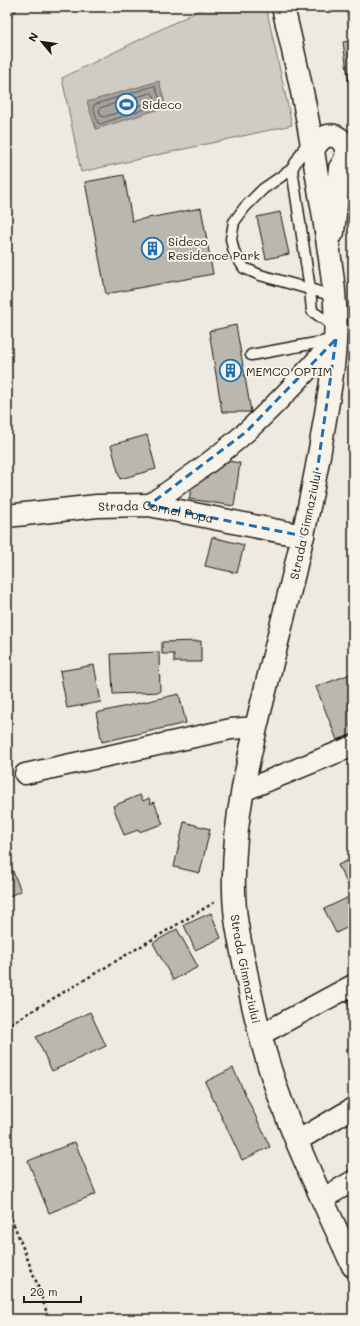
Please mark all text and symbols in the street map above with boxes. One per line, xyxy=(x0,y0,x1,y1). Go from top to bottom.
north arrow xyxy=(22,22,62,62)
text: N xyxy=(24,30,41,44)
sports icon: Sideco xyxy=(114,91,140,117)
place label: Sideco xyxy=(142,96,182,112)
place label: Sideco Residence Park xyxy=(168,233,260,263)
building icon: Sideco Residence Park xyxy=(140,235,166,261)
building icon: MEMCO OPTIM xyxy=(217,358,243,384)
place label: MEMCO OPTIM xyxy=(246,363,332,379)
street label: Strada Gimnaziului xyxy=(286,469,324,581)
street label: Strada Cornel Popa xyxy=(98,497,215,526)
street label: Strada Gimnaziului xyxy=(228,913,265,1025)
scale bar xyxy=(24,1278,81,1304)
text: 20 m xyxy=(30,1283,58,1299)

